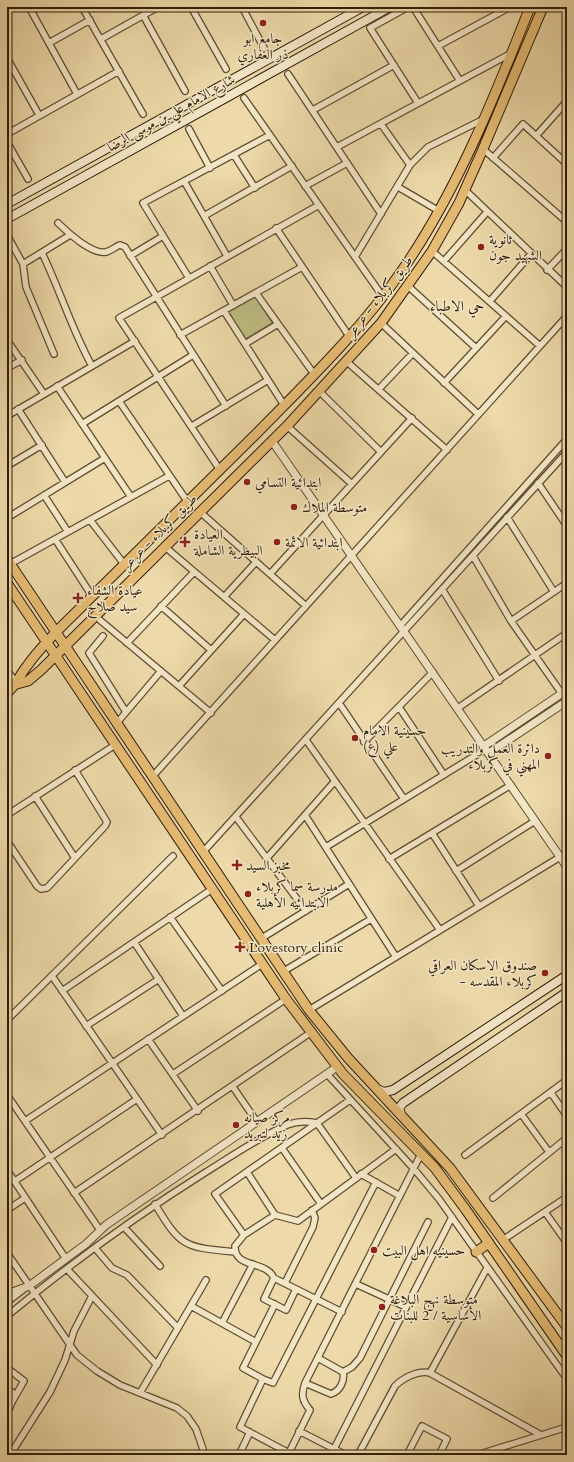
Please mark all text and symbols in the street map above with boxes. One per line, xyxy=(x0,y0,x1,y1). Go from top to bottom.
marker: جامع ابو ذر الغفاري xyxy=(258,18,268,28)
place label: جامع ابو ذر الغفاري xyxy=(237,29,289,66)
street label: شارع الامام علي بن موسى الرضا xyxy=(104,70,240,159)
place label: ثانوية الشهيد جون xyxy=(489,230,542,265)
marker: ثانوية الشهيد جون xyxy=(476,242,486,252)
street label: طريق كربلاء - عرعر xyxy=(341,252,417,342)
district label: حي الاطباء xyxy=(430,296,484,318)
place label: ابتدائية التسامي xyxy=(255,473,321,494)
marker: ابتدائية التسامي xyxy=(242,477,252,487)
street label: طريق كربلاء - عرعر xyxy=(117,490,201,574)
place label: متوسطة الملاك xyxy=(302,498,367,517)
marker: متوسطة الملاك xyxy=(289,502,299,512)
place label: العيادة البيطرية الشاملة xyxy=(193,525,263,560)
place label: ابتدائية الائمة xyxy=(285,533,343,552)
marker: العيادة البيطرية الشاملة xyxy=(179,536,191,548)
marker: ابتدائية الائمة xyxy=(272,537,282,547)
place label: عيادة الشفاء سيد صلاح xyxy=(87,581,143,619)
marker: عيادة الشفاء سيد صلاح xyxy=(72,592,84,604)
place label: حسينية الامام علي (ع) xyxy=(363,721,426,759)
marker: حسينية الامام علي (ع) xyxy=(350,733,360,743)
place label: دائرة العمل والتدريب المهني في كربلاء xyxy=(441,739,540,777)
marker: دائرة العمل والتدريب المهني في كربلاء xyxy=(543,751,553,761)
place label: مخبز السيد xyxy=(246,856,291,875)
marker: مخبز السيد xyxy=(231,859,243,871)
place label: مدرسة سما كربلاء الابتدائيه الأهلية xyxy=(256,877,338,912)
marker: مدرسة سما كربلاء الابتدائيه الأهلية xyxy=(243,889,253,899)
place label: Lovestory clinic xyxy=(249,938,344,957)
marker: Lovestory clinic xyxy=(234,941,246,953)
place label: صندوق الاسكان العراقي - كربلاء المقدسه xyxy=(428,956,537,991)
marker: صندوق الاسكان العراقي - كربلاء المقدسه xyxy=(540,968,550,978)
place label: مركز صيانه زيد لتبريد xyxy=(244,1108,290,1143)
marker: مركز صيانه زيد لتبريد xyxy=(231,1120,241,1130)
place label: حسينيه اهل البيت xyxy=(382,1241,465,1261)
marker: حسينيه اهل البيت xyxy=(369,1245,379,1255)
place label: متوسطة نهج البلاغة الأساسية / 2 للبنات xyxy=(390,1290,481,1325)
marker: متوسطة نهج البلاغة الأساسية / 2 للبنات xyxy=(377,1302,387,1312)

